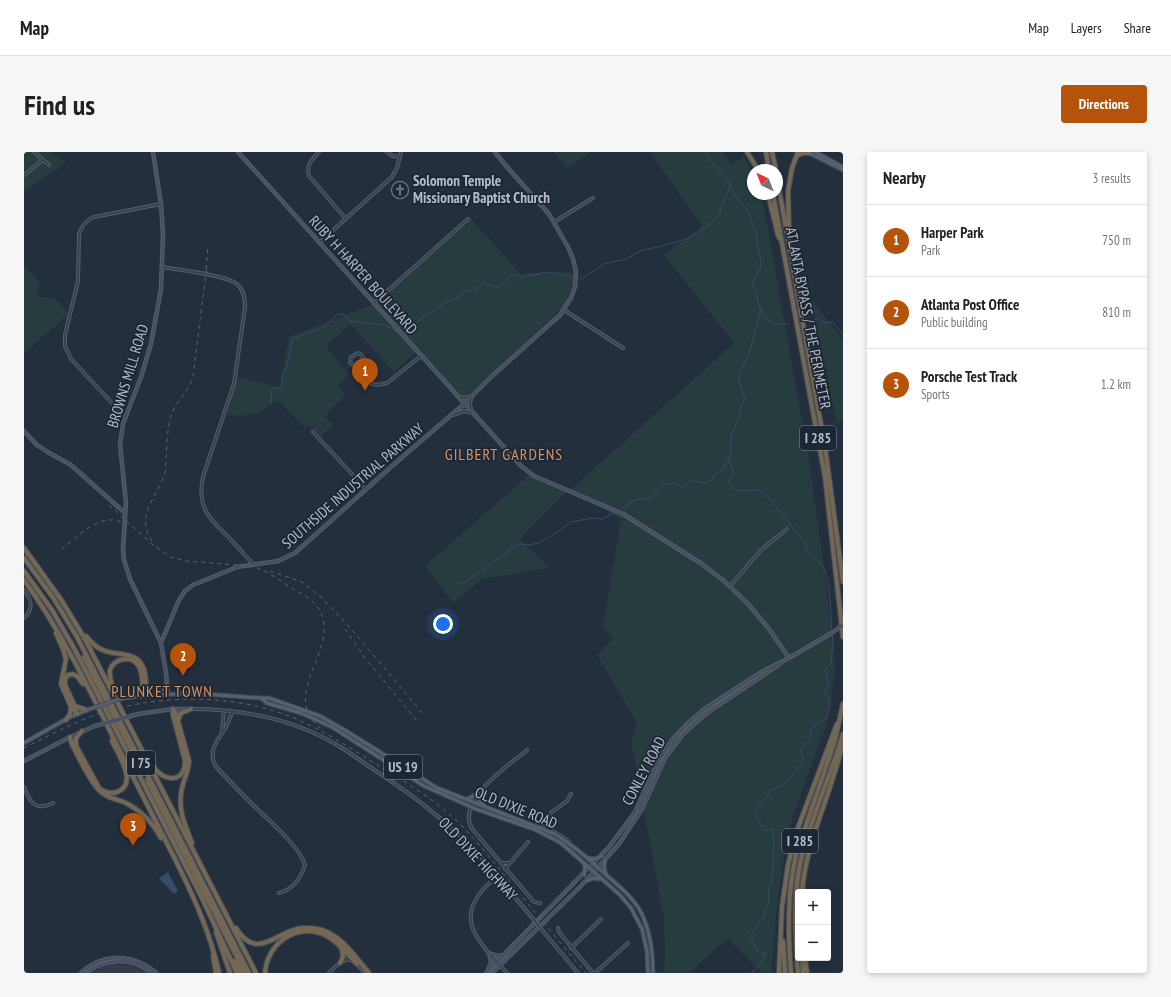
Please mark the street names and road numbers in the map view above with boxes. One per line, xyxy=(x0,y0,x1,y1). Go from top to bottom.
street label: RUBY H HARPER BOULEVARD xyxy=(305,211,422,338)
street label: ATLANTA BYPASS / THE PERIMETER xyxy=(782,225,835,410)
street label: BROWNS MILL ROAD xyxy=(103,322,152,430)
street label: SOUTHSIDE INDUSTRIAL PARKWAY xyxy=(278,419,428,552)
road number: I 285 xyxy=(800,426,836,450)
street label: CONLEY ROAD xyxy=(618,733,670,808)
road number: I 75 xyxy=(127,751,155,775)
road number: US 19 xyxy=(384,755,422,779)
street label: OLD DIXIE ROAD xyxy=(472,782,560,833)
street label: OLD DIXIE HIGHWAY xyxy=(435,813,522,904)
road number: I 285 xyxy=(782,829,818,853)

